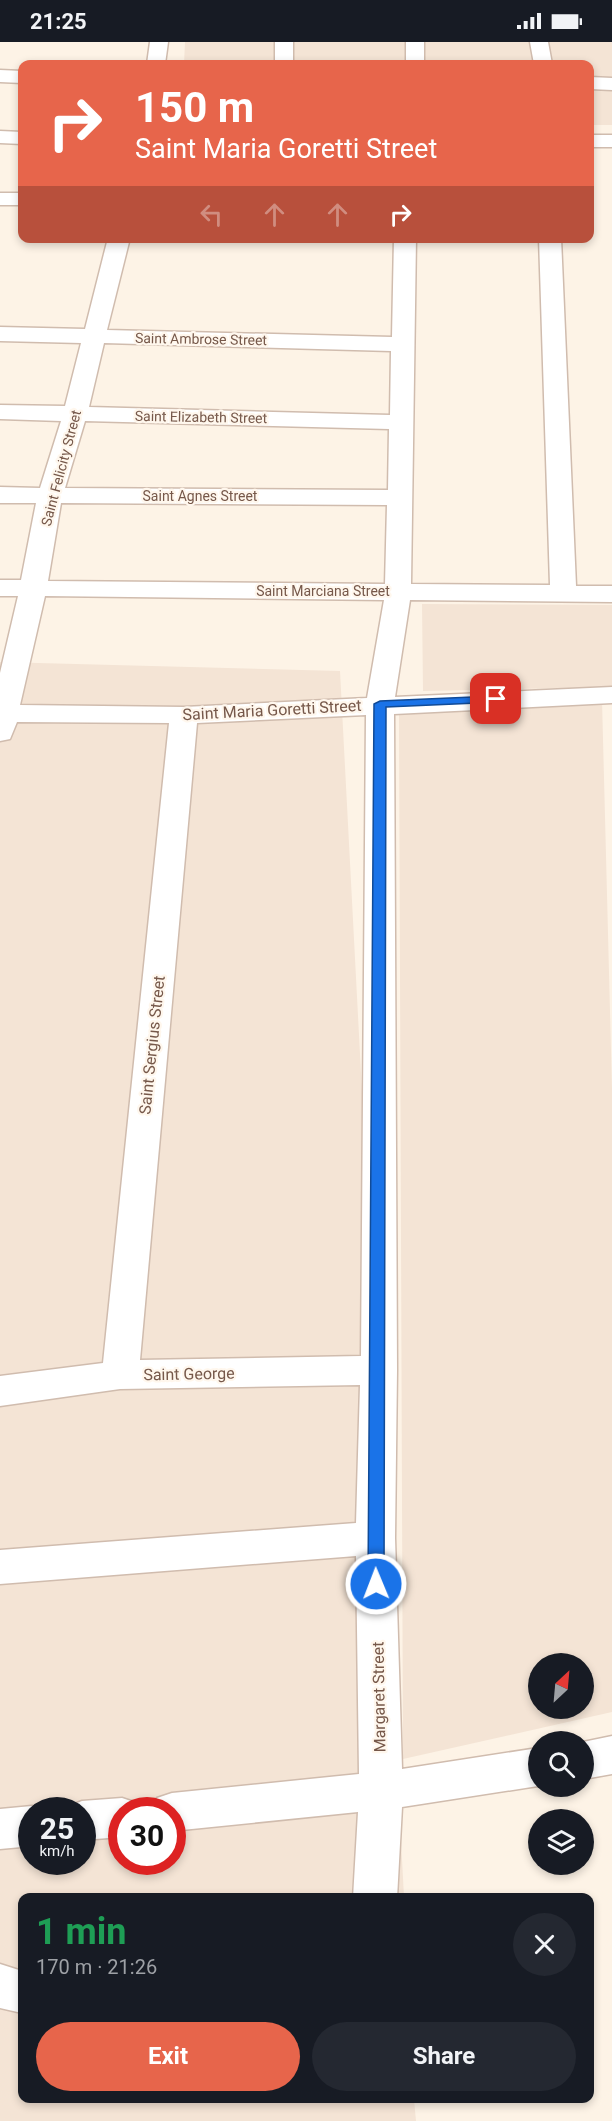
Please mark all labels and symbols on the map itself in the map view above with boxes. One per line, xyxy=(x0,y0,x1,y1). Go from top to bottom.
street label: Saint Ambrose Street xyxy=(135,330,268,348)
street label: Saint Felicity Street xyxy=(38,408,84,528)
street label: Saint Elizabeth Street xyxy=(135,408,268,426)
street label: Saint Agnes Street xyxy=(143,488,258,504)
street label: Saint Marciana Street xyxy=(256,583,390,599)
pin xyxy=(470,673,521,724)
street label: Saint Maria Goretti Street xyxy=(182,696,362,724)
street label: Saint Sergius Street xyxy=(135,975,169,1115)
street label: Saint George xyxy=(143,1364,235,1384)
position arrow xyxy=(344,1552,408,1616)
street label: Margaret Street xyxy=(369,1641,389,1753)
north arrow xyxy=(528,1653,594,1719)
speed limit sign: 30 xyxy=(108,1797,186,1875)

